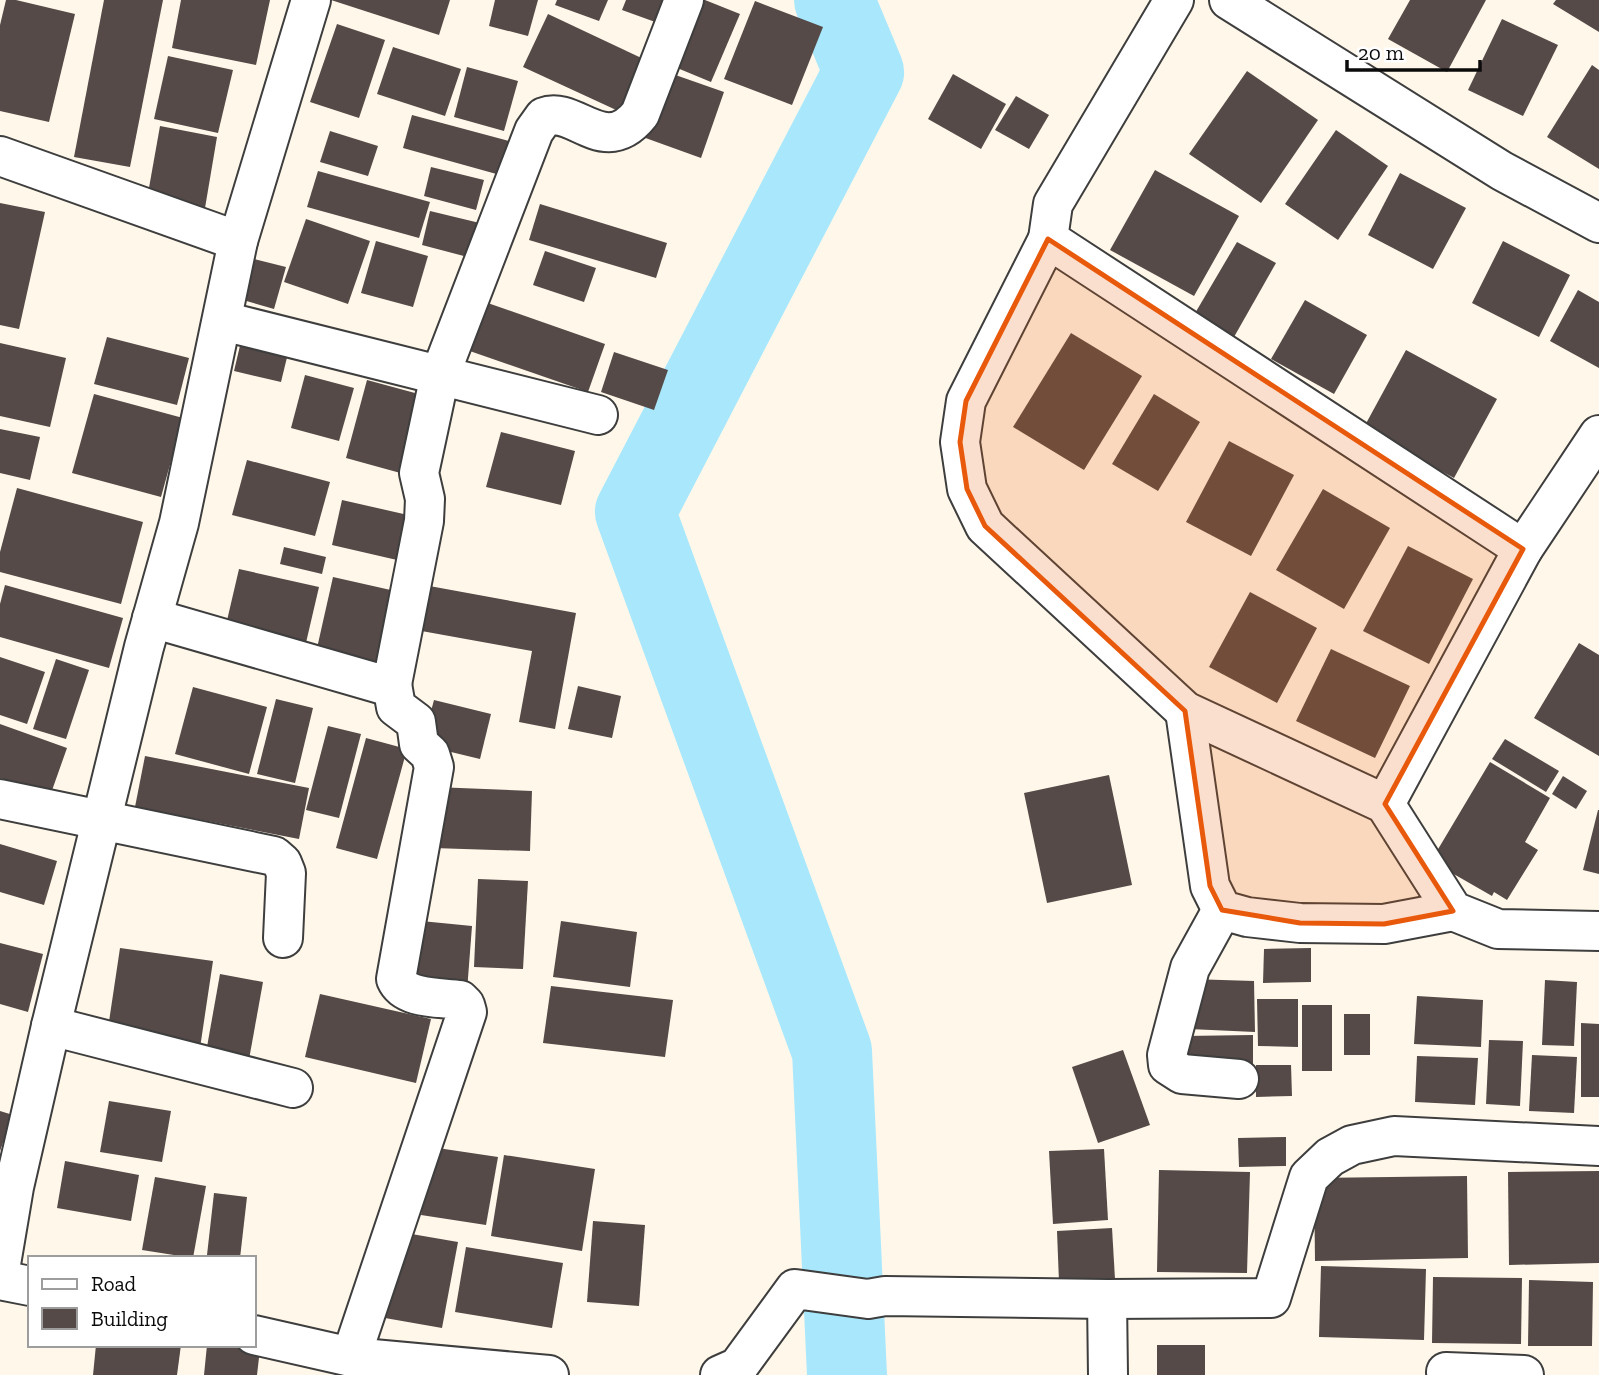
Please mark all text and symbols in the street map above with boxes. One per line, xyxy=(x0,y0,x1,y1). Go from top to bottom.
scale bar xyxy=(1347,28,1480,72)
text: 20 m xyxy=(1358,40,1404,65)
legend xyxy=(28,1256,256,1347)
text: Road xyxy=(91,1271,137,1296)
text: Building xyxy=(91,1306,168,1331)

